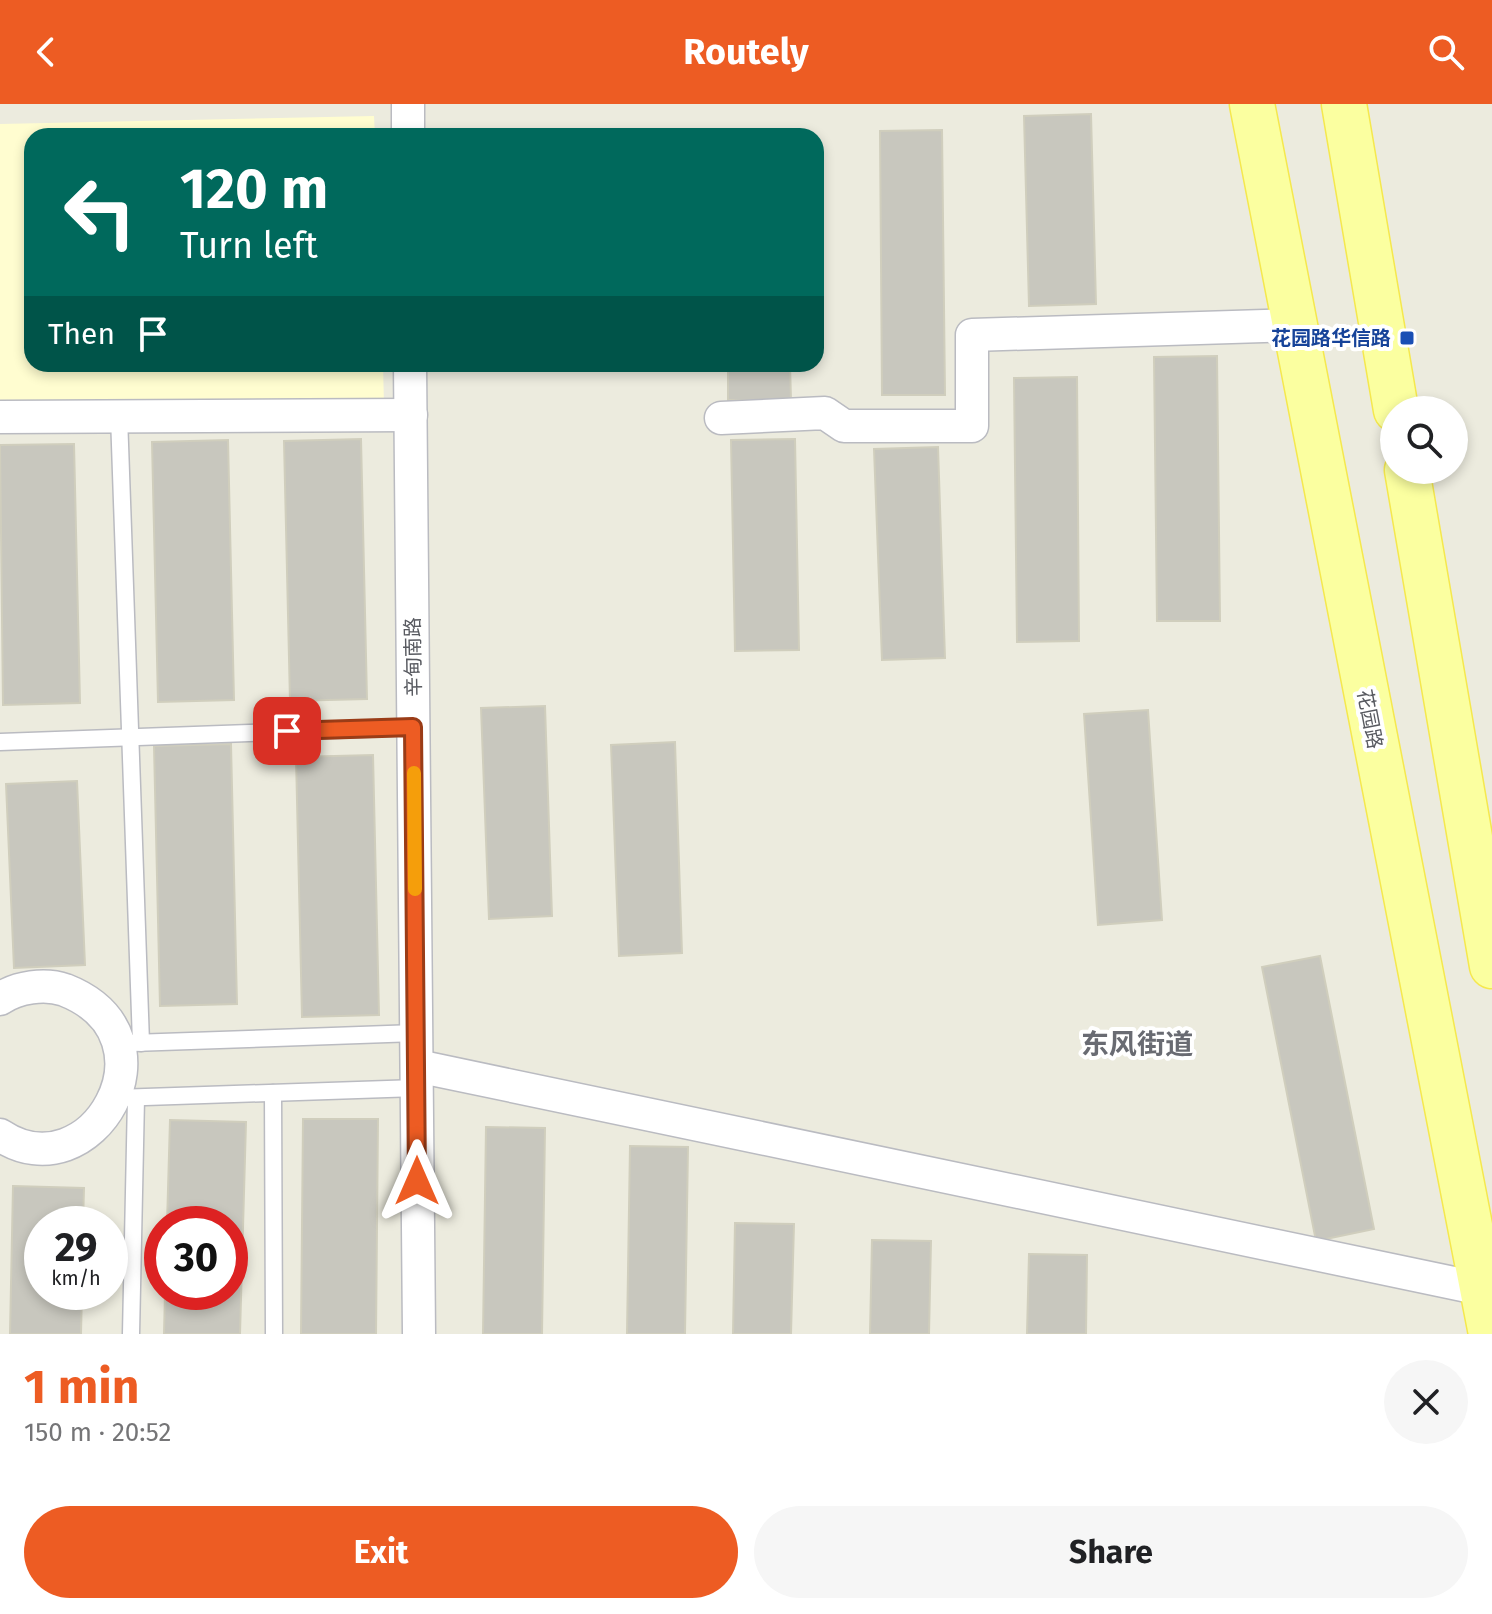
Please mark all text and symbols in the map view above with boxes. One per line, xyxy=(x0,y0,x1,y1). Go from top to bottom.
icon: back xyxy=(24,30,68,74)
text: Routely xyxy=(683,30,809,74)
icon: search xyxy=(1424,30,1468,74)
text: 120 m xyxy=(180,156,328,223)
icon: left xyxy=(48,160,152,264)
text: Turn left xyxy=(180,224,318,268)
icon: arrive xyxy=(131,312,175,356)
text: Then xyxy=(48,316,115,352)
place label: 花园路华信路 xyxy=(1271,326,1391,350)
marker: 花园路华信路 xyxy=(1398,329,1416,347)
map controls xyxy=(1380,396,1468,484)
button: search xyxy=(1380,396,1468,484)
street label: 辛甸南路 xyxy=(400,617,426,697)
street label: 花园路 xyxy=(1352,687,1388,751)
pin xyxy=(253,697,321,765)
icon: arrive xyxy=(265,709,309,753)
district label: 东风街道 xyxy=(1081,1028,1193,1061)
position arrow xyxy=(375,1139,459,1223)
speed limit sign: 30 xyxy=(144,1206,248,1310)
text: 29 xyxy=(55,1224,97,1272)
text: km/h xyxy=(51,1266,101,1290)
text: 1 min xyxy=(24,1358,139,1416)
button: close xyxy=(1384,1360,1468,1444)
text: 150 m · 20:52 xyxy=(24,1417,171,1448)
button: Exit xyxy=(24,1506,738,1598)
button: Share xyxy=(754,1506,1468,1598)

